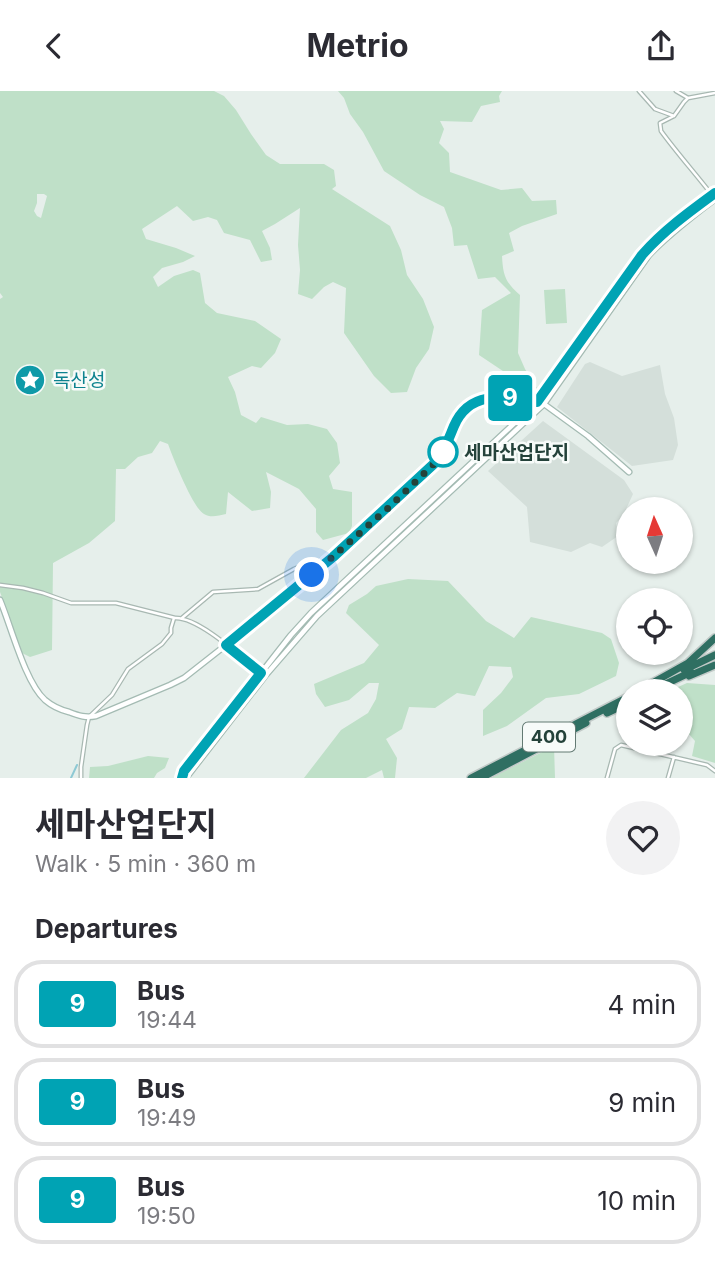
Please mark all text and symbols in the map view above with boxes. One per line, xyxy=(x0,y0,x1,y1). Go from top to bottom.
text: Metrio xyxy=(306,26,409,65)
icon: back xyxy=(35,27,73,65)
icon: share xyxy=(642,27,680,65)
place icon: 독산성 xyxy=(13,363,47,397)
place label: 독산성 xyxy=(53,369,105,392)
line badge: 9 xyxy=(487,375,533,421)
text: 9 xyxy=(502,383,518,412)
marker: 세마산업단지 xyxy=(428,437,458,467)
place label: 세마산업단지 xyxy=(464,441,569,464)
north arrow xyxy=(616,497,693,574)
map controls xyxy=(616,497,693,756)
your location xyxy=(294,557,329,592)
button: locate xyxy=(616,588,693,665)
button: layers xyxy=(616,679,693,756)
road number: 400 xyxy=(523,723,575,751)
button: heart xyxy=(606,801,680,875)
text: 세마산업단지 xyxy=(35,804,217,844)
text: Walk · 5 min · 360 m xyxy=(35,850,256,878)
text: Departures xyxy=(35,913,178,944)
text: Bus xyxy=(137,975,185,1006)
text: 9 xyxy=(70,989,85,1018)
text: 4 min xyxy=(607,989,676,1020)
text: 19:44 xyxy=(137,1006,197,1034)
text: Bus xyxy=(137,1073,185,1104)
text: 9 xyxy=(70,1087,85,1116)
text: 9 min xyxy=(608,1087,676,1118)
text: 19:49 xyxy=(137,1104,196,1132)
text: Bus xyxy=(137,1171,185,1202)
text: 9 xyxy=(70,1185,85,1214)
text: 10 min xyxy=(597,1185,676,1216)
text: 19:50 xyxy=(137,1202,196,1230)

